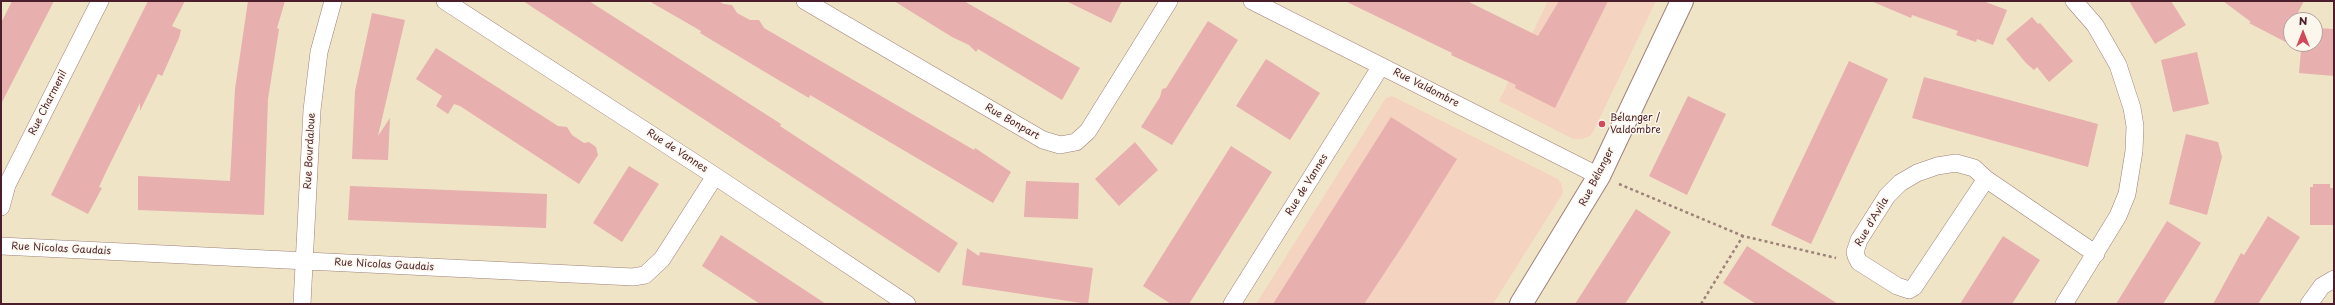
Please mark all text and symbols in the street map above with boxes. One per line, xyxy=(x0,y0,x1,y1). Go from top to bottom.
north arrow xyxy=(2283,12,2323,52)
text: N xyxy=(2299,12,2307,29)
street label: Rue Valdombre xyxy=(1391,66,1461,110)
street label: Rue Charmenil xyxy=(26,68,70,138)
street label: Rue Bonpart xyxy=(983,102,1041,142)
street label: Rue Bourdaloue xyxy=(302,112,318,190)
place label: Bélanger / Valdombre xyxy=(1610,112,1661,136)
marker: Bélanger / Valdombre xyxy=(1597,119,1607,129)
street label: Rue de Vannes xyxy=(644,127,710,175)
street label: Rue Bélanger xyxy=(1577,146,1617,208)
street label: Rue de Vannes xyxy=(1283,152,1331,218)
street label: Rue d'Avila xyxy=(1853,195,1891,249)
street label: Rue Nicolas Gaudais xyxy=(11,240,111,258)
street label: Rue Nicolas Gaudais xyxy=(334,256,434,274)

